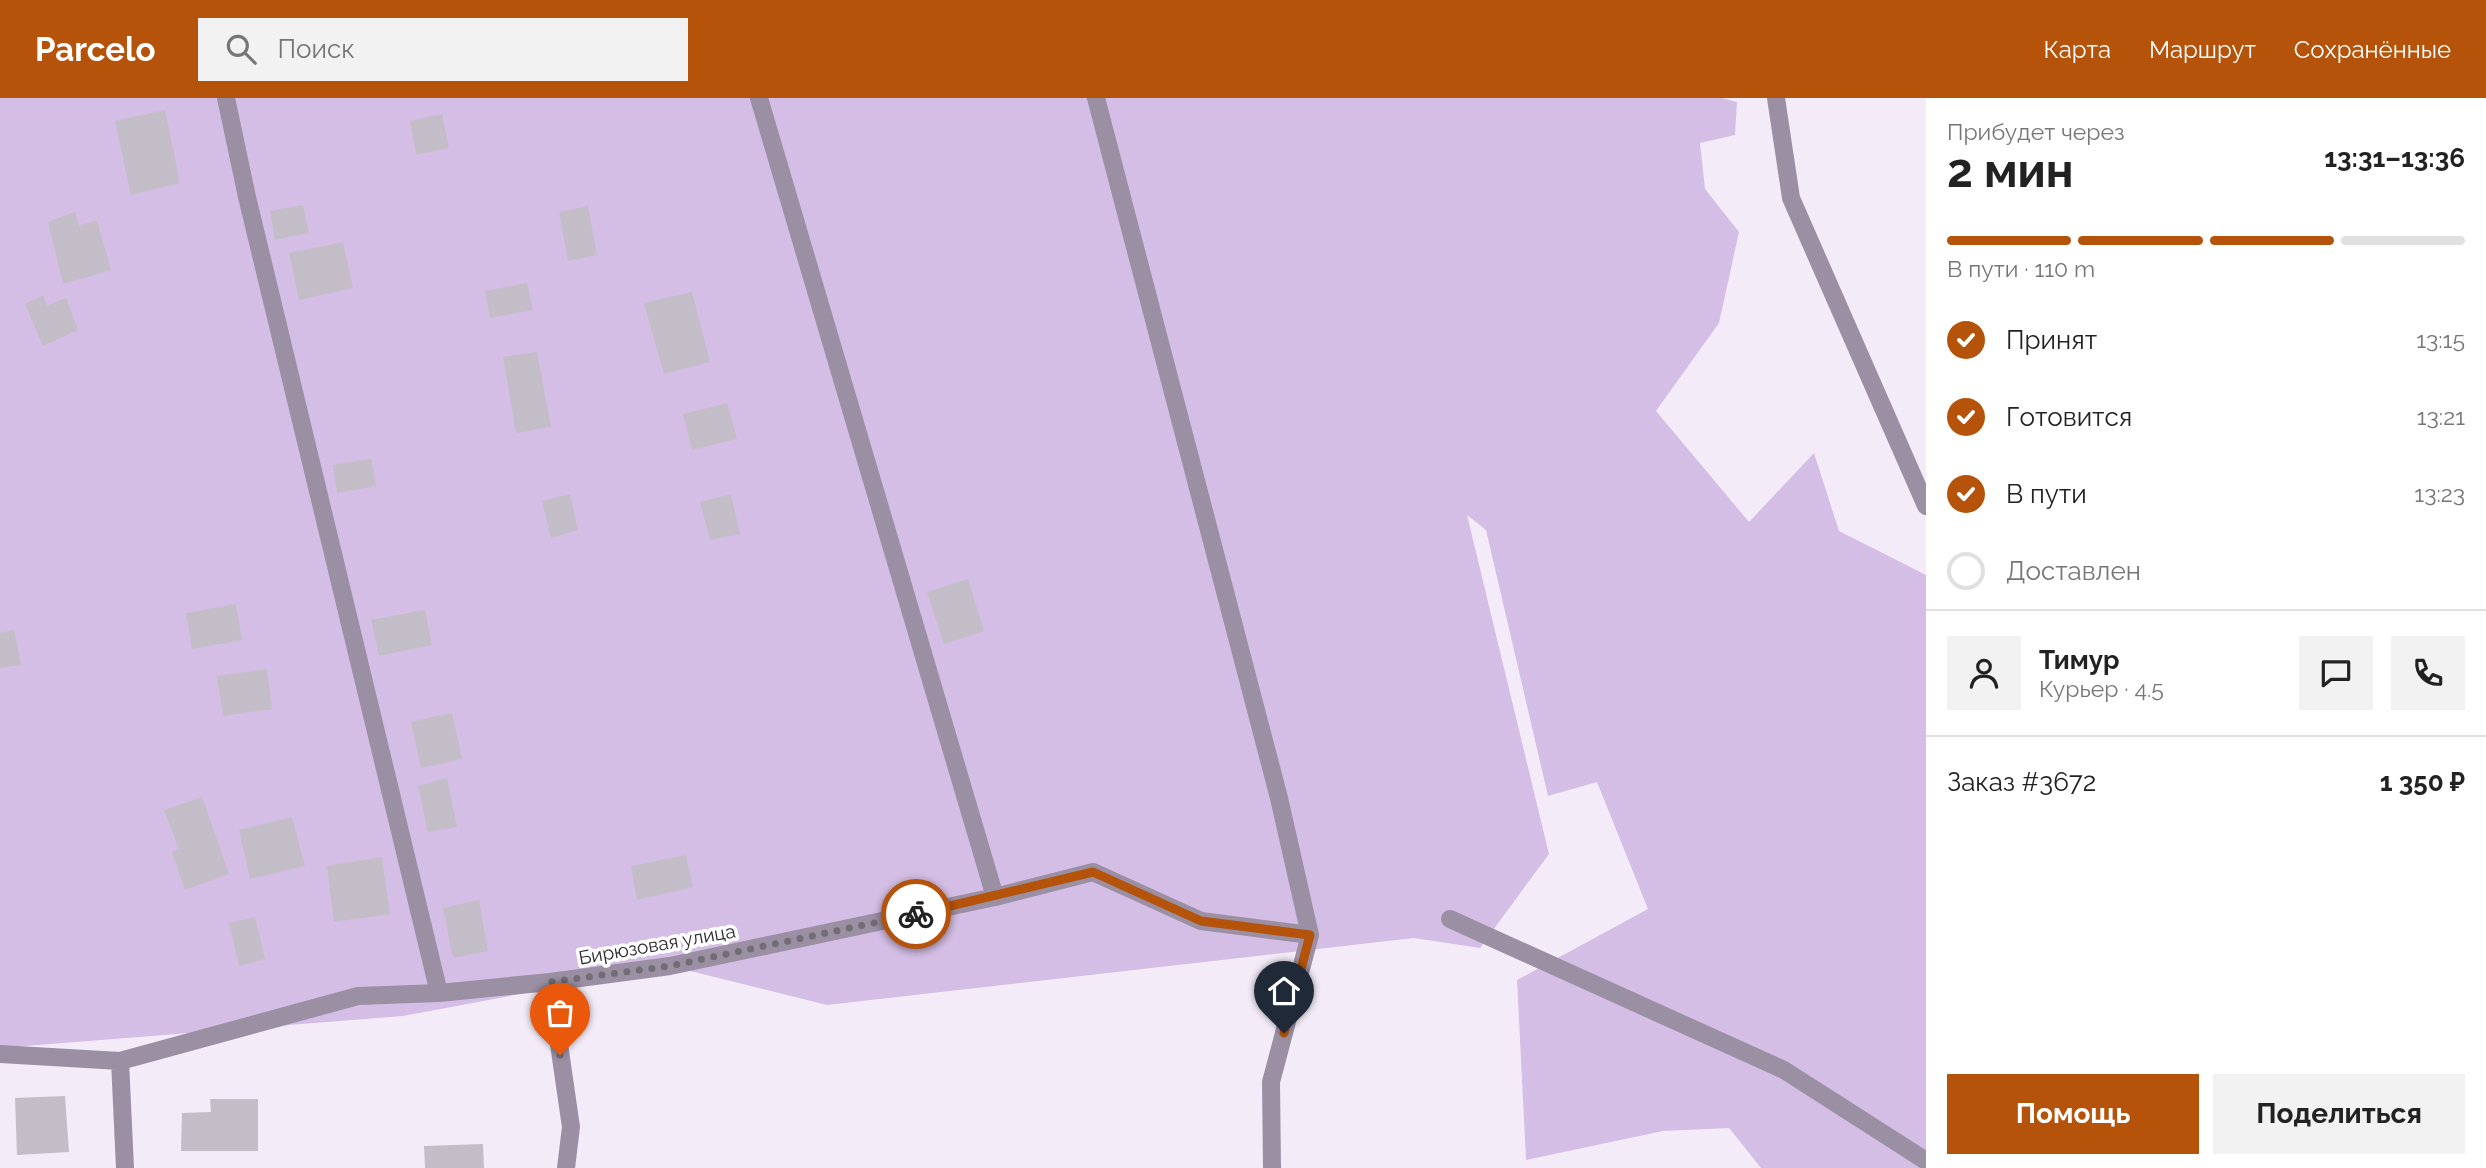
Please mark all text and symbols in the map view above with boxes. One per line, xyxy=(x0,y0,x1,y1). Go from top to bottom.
search box xyxy=(198,18,688,81)
text: Parcelo xyxy=(35,30,156,69)
icon: search xyxy=(222,30,260,68)
text: Поиск xyxy=(278,34,355,64)
text: Карта xyxy=(2043,35,2111,64)
text: Маршрут xyxy=(2149,35,2256,64)
text: Сохранённые xyxy=(2294,35,2451,64)
text: Прибудет через xyxy=(1947,118,2125,145)
text: 13:31–13:36 xyxy=(2324,143,2465,173)
text: 2 мин xyxy=(1947,144,2074,198)
text: В пути · 110 m xyxy=(1947,255,2095,282)
icon: check xyxy=(1947,321,1985,359)
text: Принят xyxy=(2006,325,2097,355)
text: 13:15 xyxy=(2416,326,2465,353)
icon: check xyxy=(1947,398,1985,436)
text: Готовится xyxy=(2006,402,2132,432)
text: 13:21 xyxy=(2417,403,2465,430)
icon: check xyxy=(1947,475,1985,513)
text: В пути xyxy=(2006,479,2087,509)
text: 13:23 xyxy=(2414,480,2465,507)
text: Доставлен xyxy=(2006,556,2141,586)
button: person xyxy=(1947,636,2021,710)
button: chat xyxy=(2299,636,2373,710)
button: phone xyxy=(2391,636,2465,710)
text: Тимур xyxy=(2039,645,2119,675)
text: Курьер · 4.5 xyxy=(2039,675,2164,702)
text: Заказ #3672 xyxy=(1947,767,2096,797)
text: 1 350 ₽ xyxy=(2380,767,2465,797)
courier xyxy=(881,879,951,949)
icon: bike xyxy=(897,895,935,933)
street label: Бирюзовая улица xyxy=(577,919,737,969)
pin xyxy=(1254,961,1314,1033)
icon: home xyxy=(1265,972,1303,1010)
pin xyxy=(530,983,590,1055)
icon: bag xyxy=(541,994,579,1032)
button: Помощь xyxy=(1947,1074,2199,1154)
button: Поделиться xyxy=(2213,1074,2465,1154)

